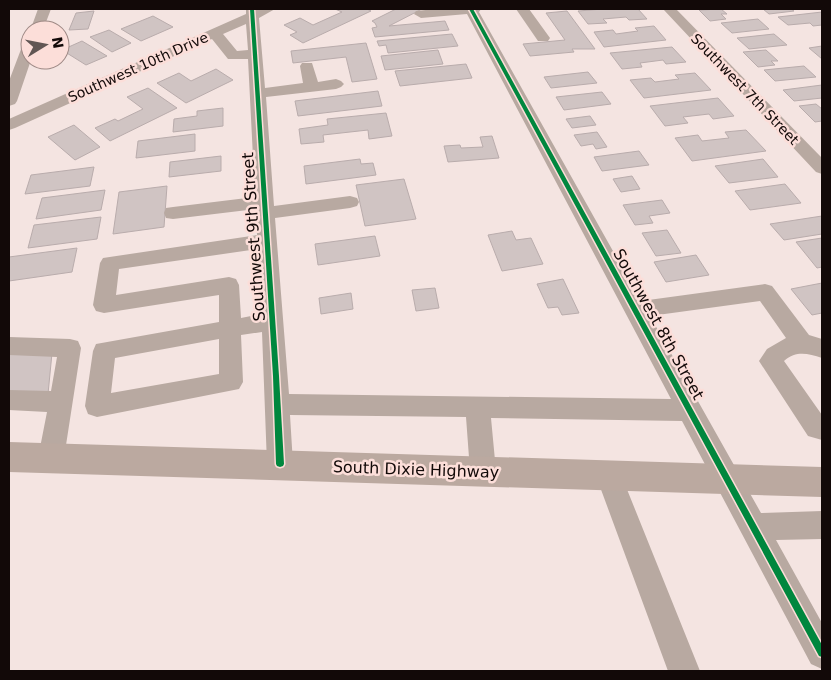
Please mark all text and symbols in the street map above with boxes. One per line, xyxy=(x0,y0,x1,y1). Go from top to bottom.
north arrow xyxy=(20,20,70,70)
street label: Southwest 10th Drive xyxy=(65,29,211,105)
street label: Southwest 7th Street xyxy=(688,30,803,148)
text: N xyxy=(49,36,67,50)
street label: Southwest 9th Street xyxy=(238,152,269,322)
street label: Southwest 8th Street xyxy=(609,246,708,403)
street label: South Dixie Highway xyxy=(333,457,499,482)

